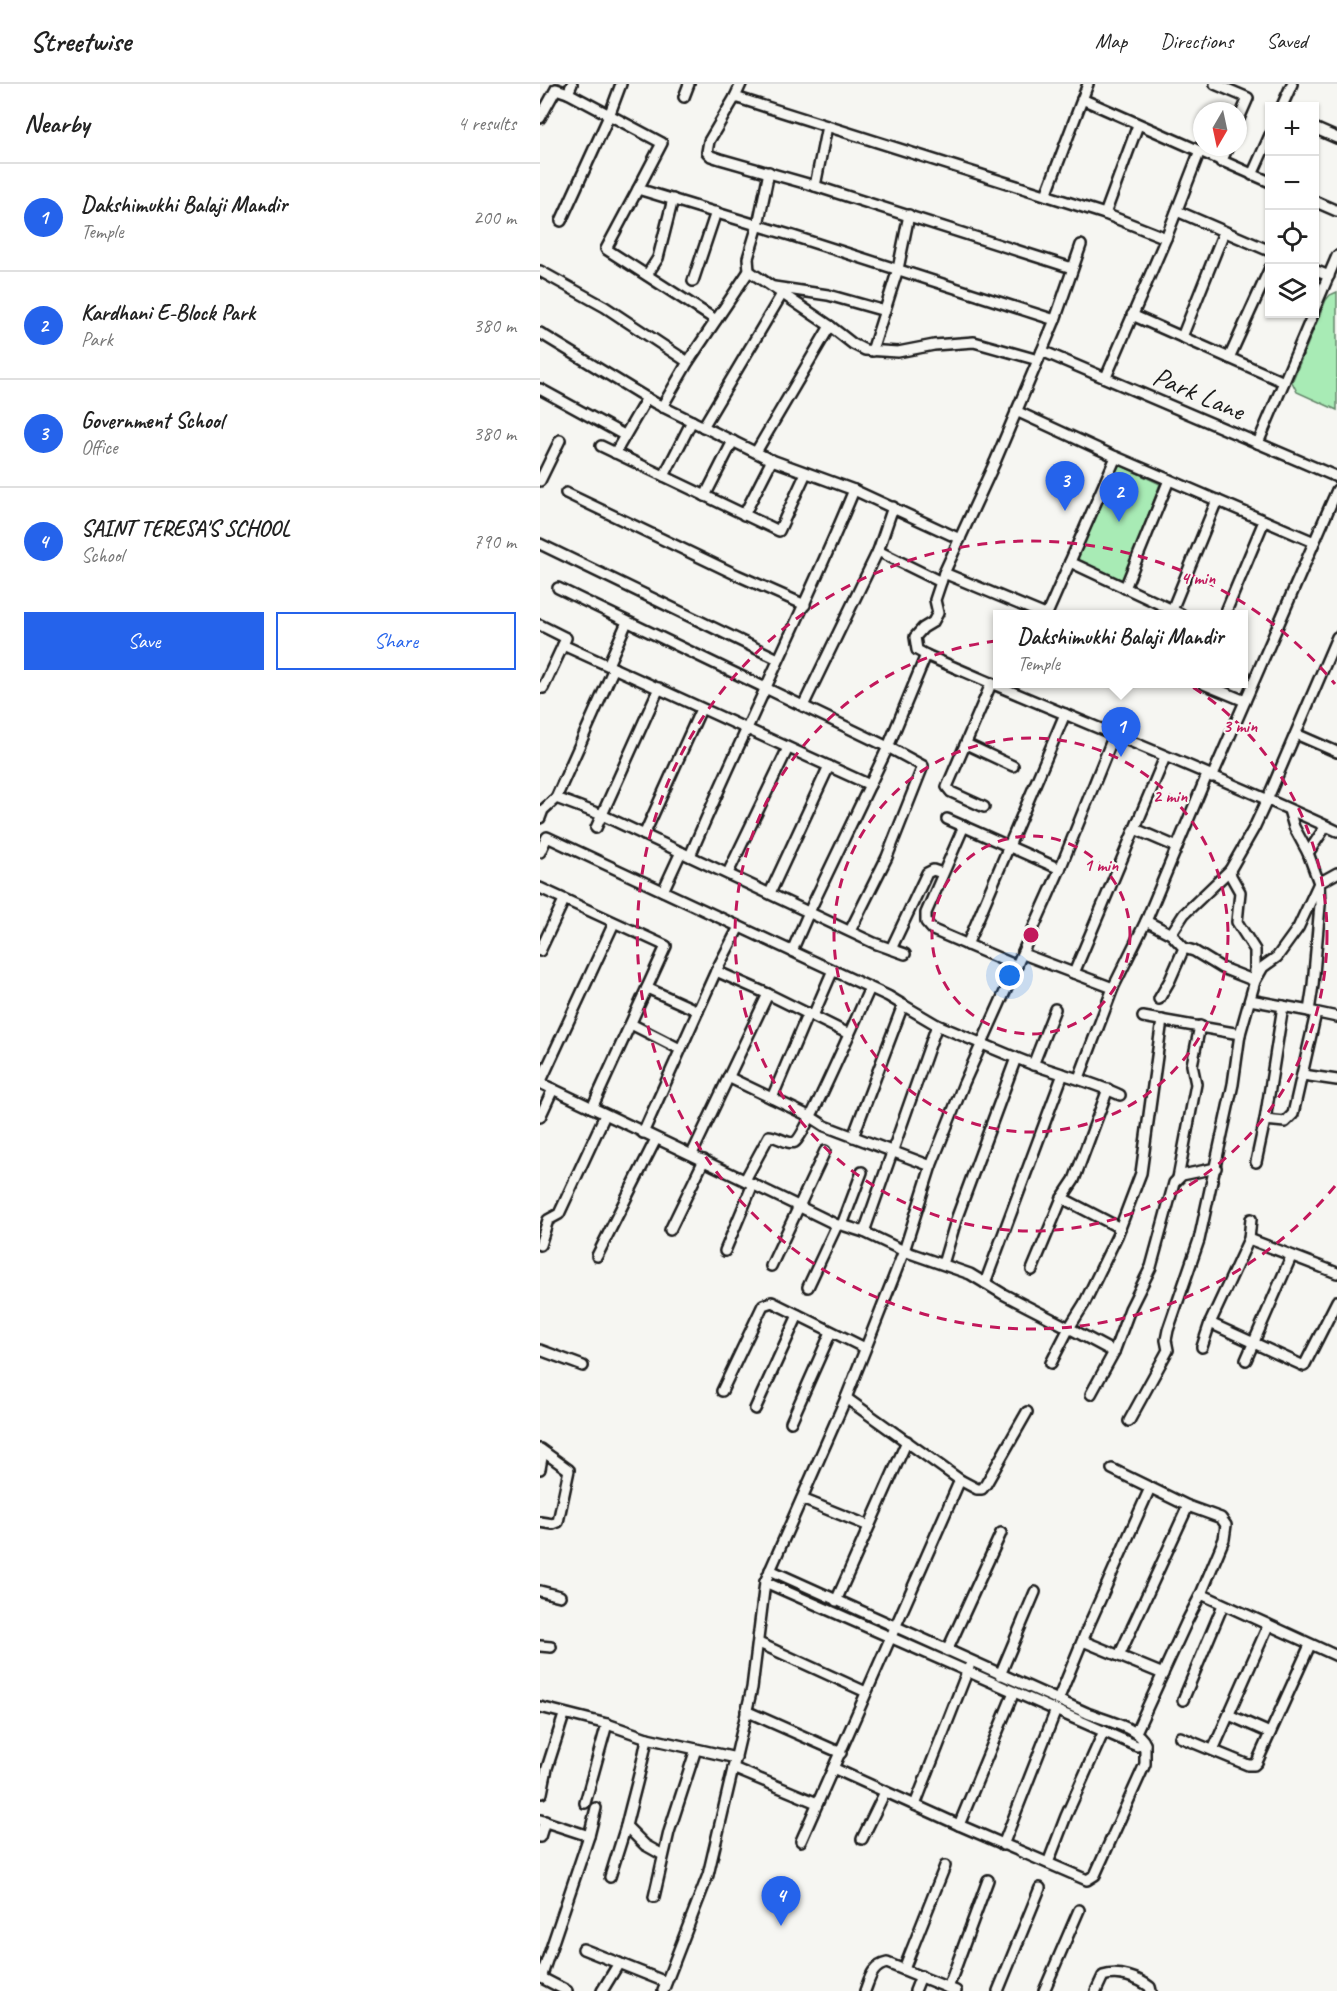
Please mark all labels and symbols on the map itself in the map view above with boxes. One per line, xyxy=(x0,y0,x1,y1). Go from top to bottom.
north arrow xyxy=(1193,102,1247,156)
street label: Park Lane xyxy=(1148,358,1252,429)
pin: 3 xyxy=(1046,462,1084,511)
pin: 2 xyxy=(1100,472,1138,522)
text: 4 min xyxy=(1181,567,1216,589)
pin: 1 xyxy=(1102,708,1140,757)
text: 3 min xyxy=(1223,715,1258,737)
text: 2 min xyxy=(1153,785,1188,807)
text: 1 min xyxy=(1084,854,1119,876)
centre of rings xyxy=(1021,925,1041,945)
your location xyxy=(995,961,1024,990)
pin: 4 xyxy=(762,1876,800,1926)

